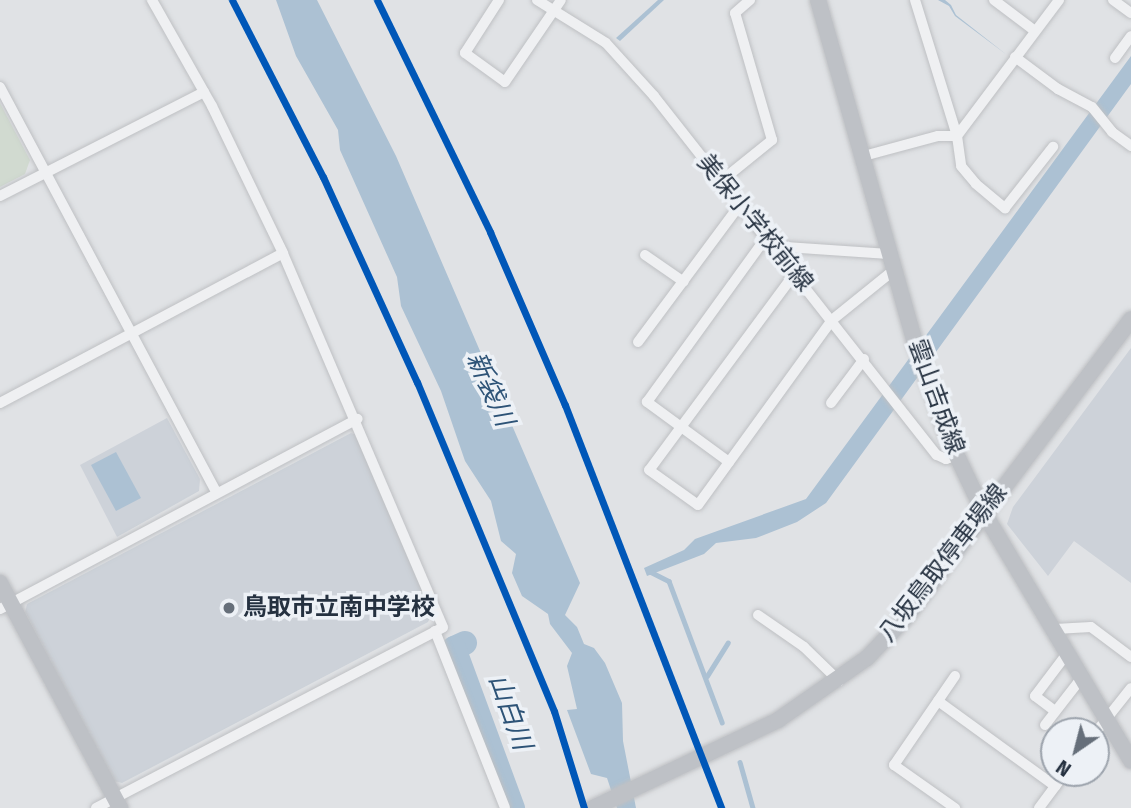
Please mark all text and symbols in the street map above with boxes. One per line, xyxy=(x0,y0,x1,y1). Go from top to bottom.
street label: 美保小学校前線 xyxy=(691,149,819,297)
street label: 雲山吉成線 xyxy=(902,336,970,458)
water label: 新袋川 xyxy=(460,347,520,431)
street label: 八坂鳥取停車場線 xyxy=(873,478,1013,648)
place label: 鳥取市立南中学校 xyxy=(243,594,435,622)
marker: 鳥取市立南中学校 xyxy=(221,600,237,616)
water label: 山白川 xyxy=(482,670,538,754)
north arrow xyxy=(1040,717,1110,787)
text: N xyxy=(1052,755,1076,781)

